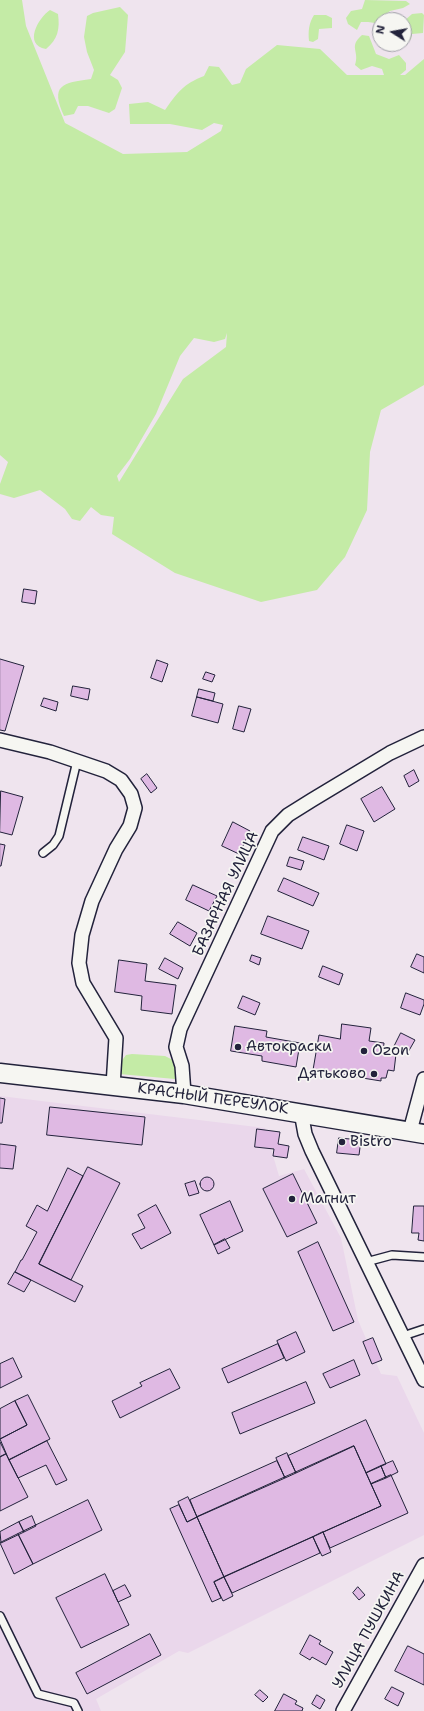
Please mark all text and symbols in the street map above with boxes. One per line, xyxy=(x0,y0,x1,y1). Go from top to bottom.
north arrow xyxy=(372,12,412,52)
text: N xyxy=(373,24,389,36)
street label: БАЗАРНАЯ УЛИЦА xyxy=(189,829,263,959)
place label: Автокраски xyxy=(246,1038,332,1056)
marker: Автокраски xyxy=(233,1042,243,1052)
place label: Ozon xyxy=(372,1042,409,1060)
marker: Ozon xyxy=(359,1046,369,1056)
place label: Дятьково xyxy=(298,1065,366,1083)
marker: Дятьково xyxy=(369,1069,379,1079)
street label: КРАСНЫЙ ПЕРЕУЛОК xyxy=(136,1079,290,1119)
place label: Bistro xyxy=(350,1133,392,1151)
marker: Bistro xyxy=(337,1137,347,1147)
place label: Магнит xyxy=(300,1190,356,1208)
marker: Магнит xyxy=(287,1194,297,1204)
street label: УЛИЦА ПУШКИНА xyxy=(329,1568,409,1692)

